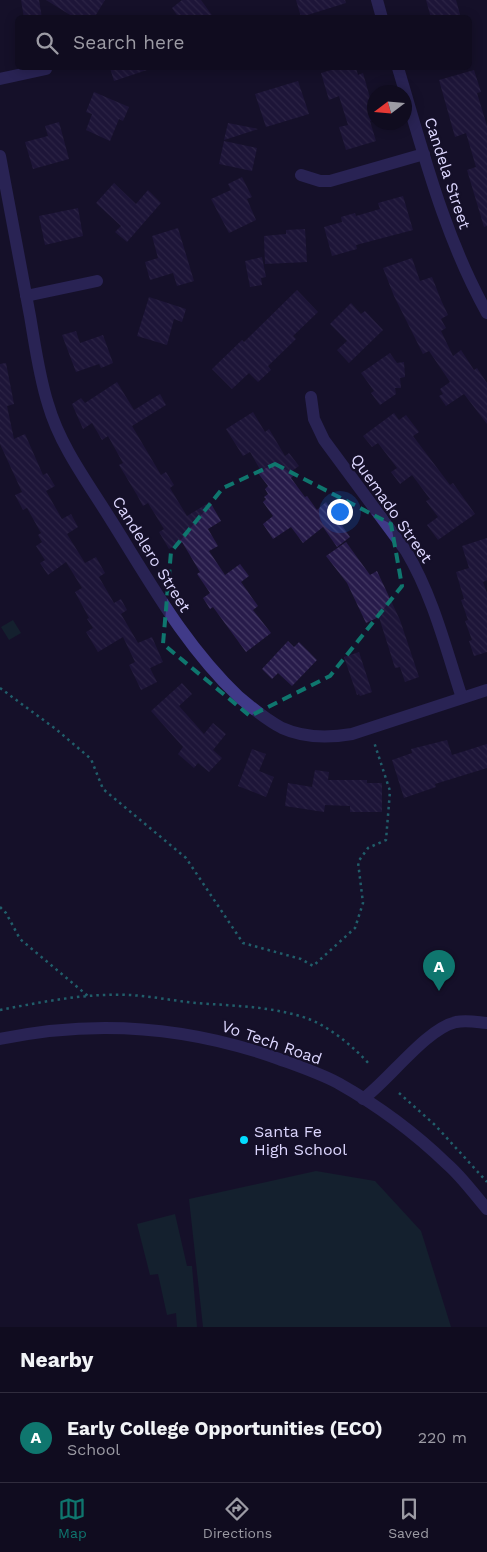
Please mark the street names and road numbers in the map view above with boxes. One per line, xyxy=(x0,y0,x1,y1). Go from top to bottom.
street label: Candela Street xyxy=(421,115,475,232)
street label: Quemado Street xyxy=(347,450,436,567)
street label: Candelero Street xyxy=(108,493,195,616)
street label: Vo Tech Road xyxy=(219,1016,324,1069)

